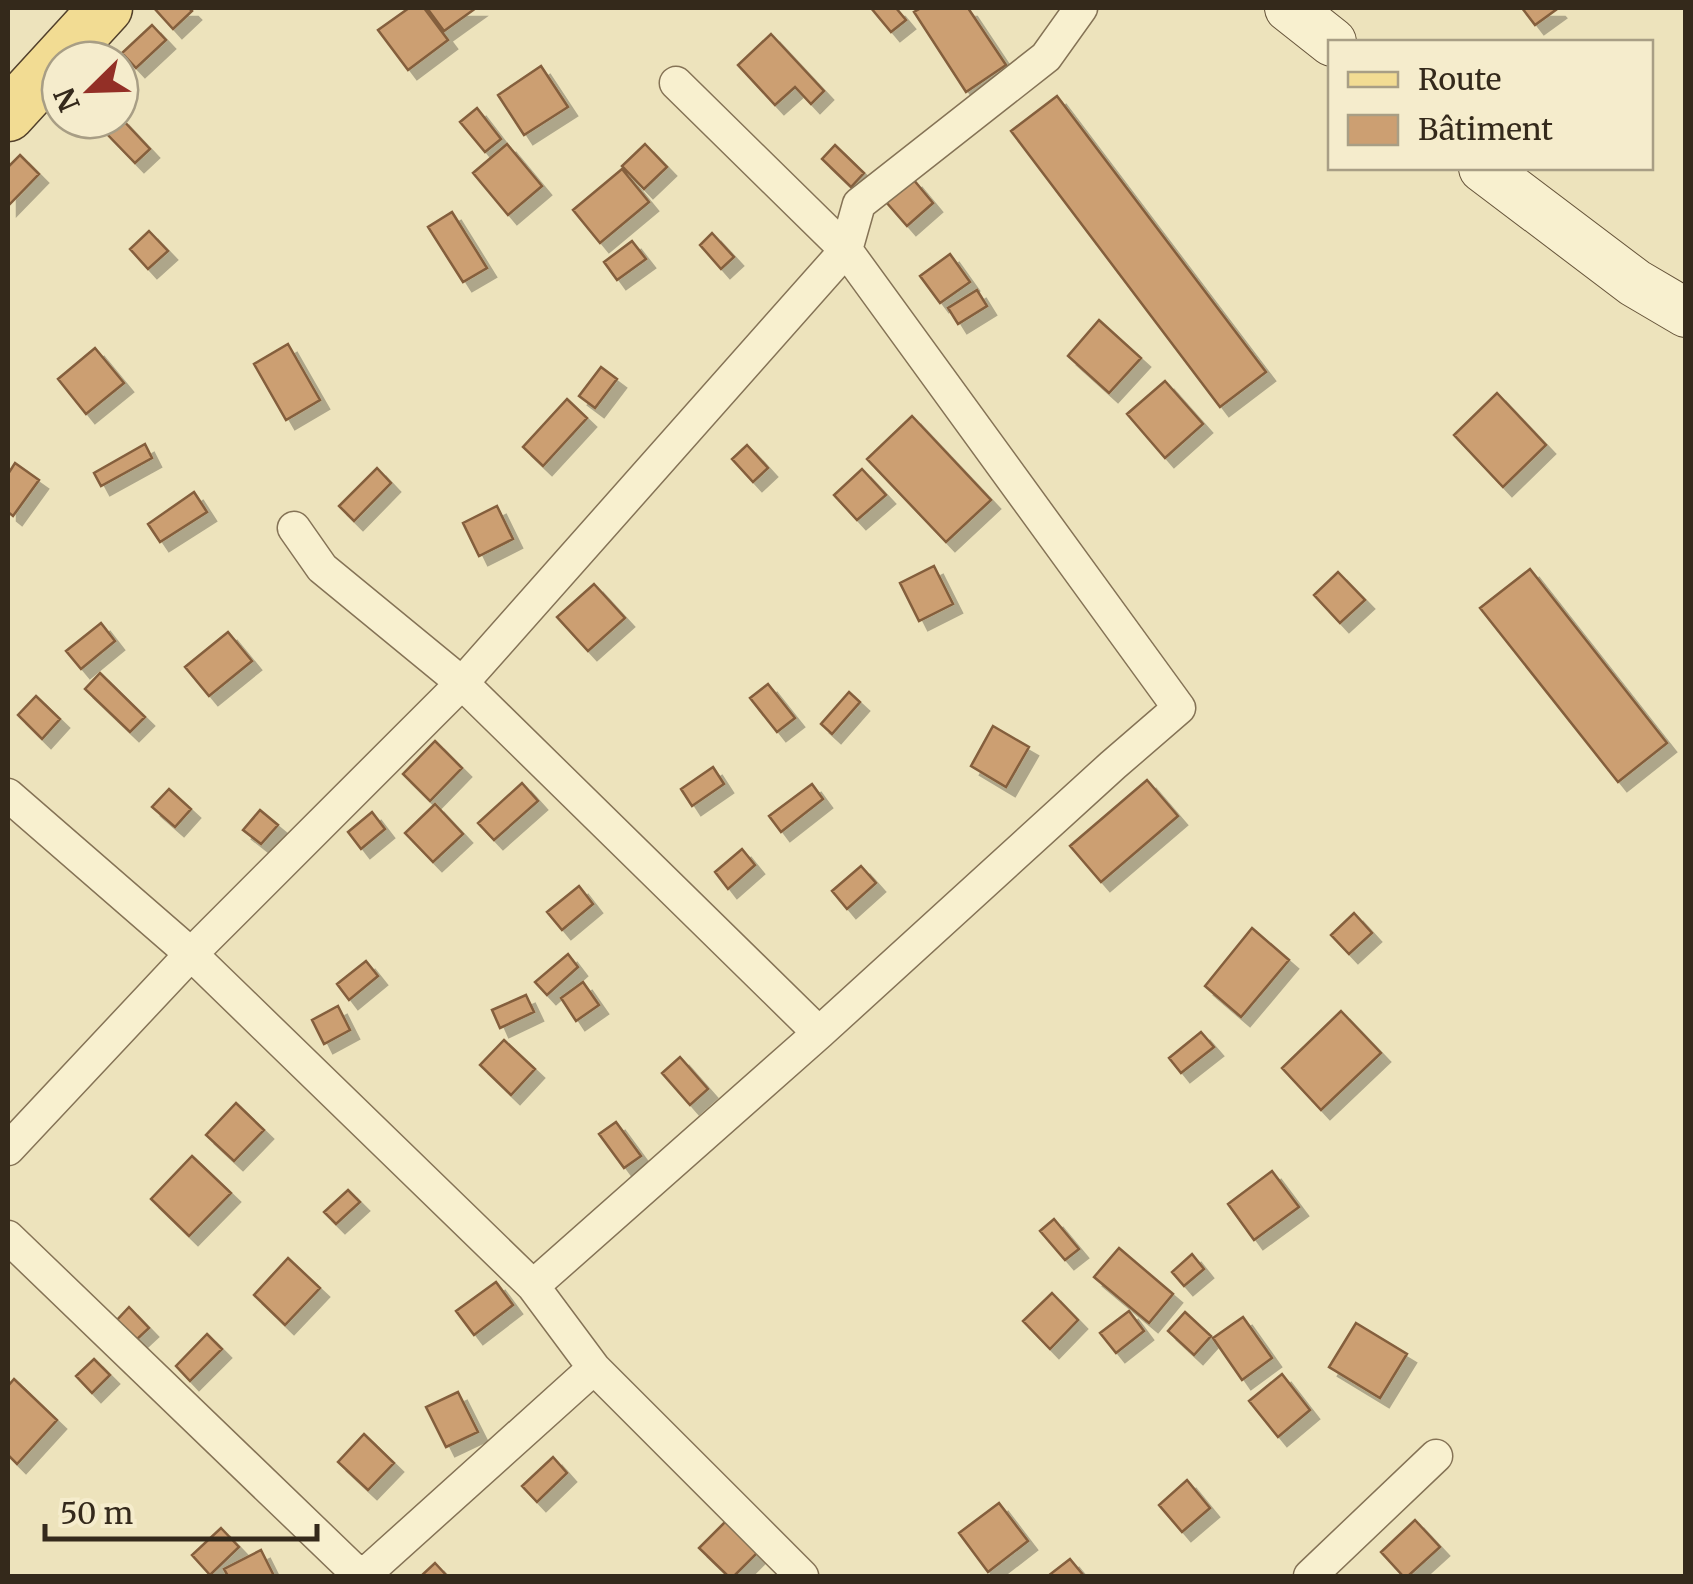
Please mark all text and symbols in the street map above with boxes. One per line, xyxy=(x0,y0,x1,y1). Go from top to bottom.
north arrow xyxy=(40,40,140,140)
legend xyxy=(1328,40,1653,170)
text: Route xyxy=(1418,60,1501,98)
text: N xyxy=(46,83,88,117)
text: Bâtiment xyxy=(1418,110,1553,148)
scale bar xyxy=(45,1479,318,1541)
text: 50 m xyxy=(60,1494,133,1532)

